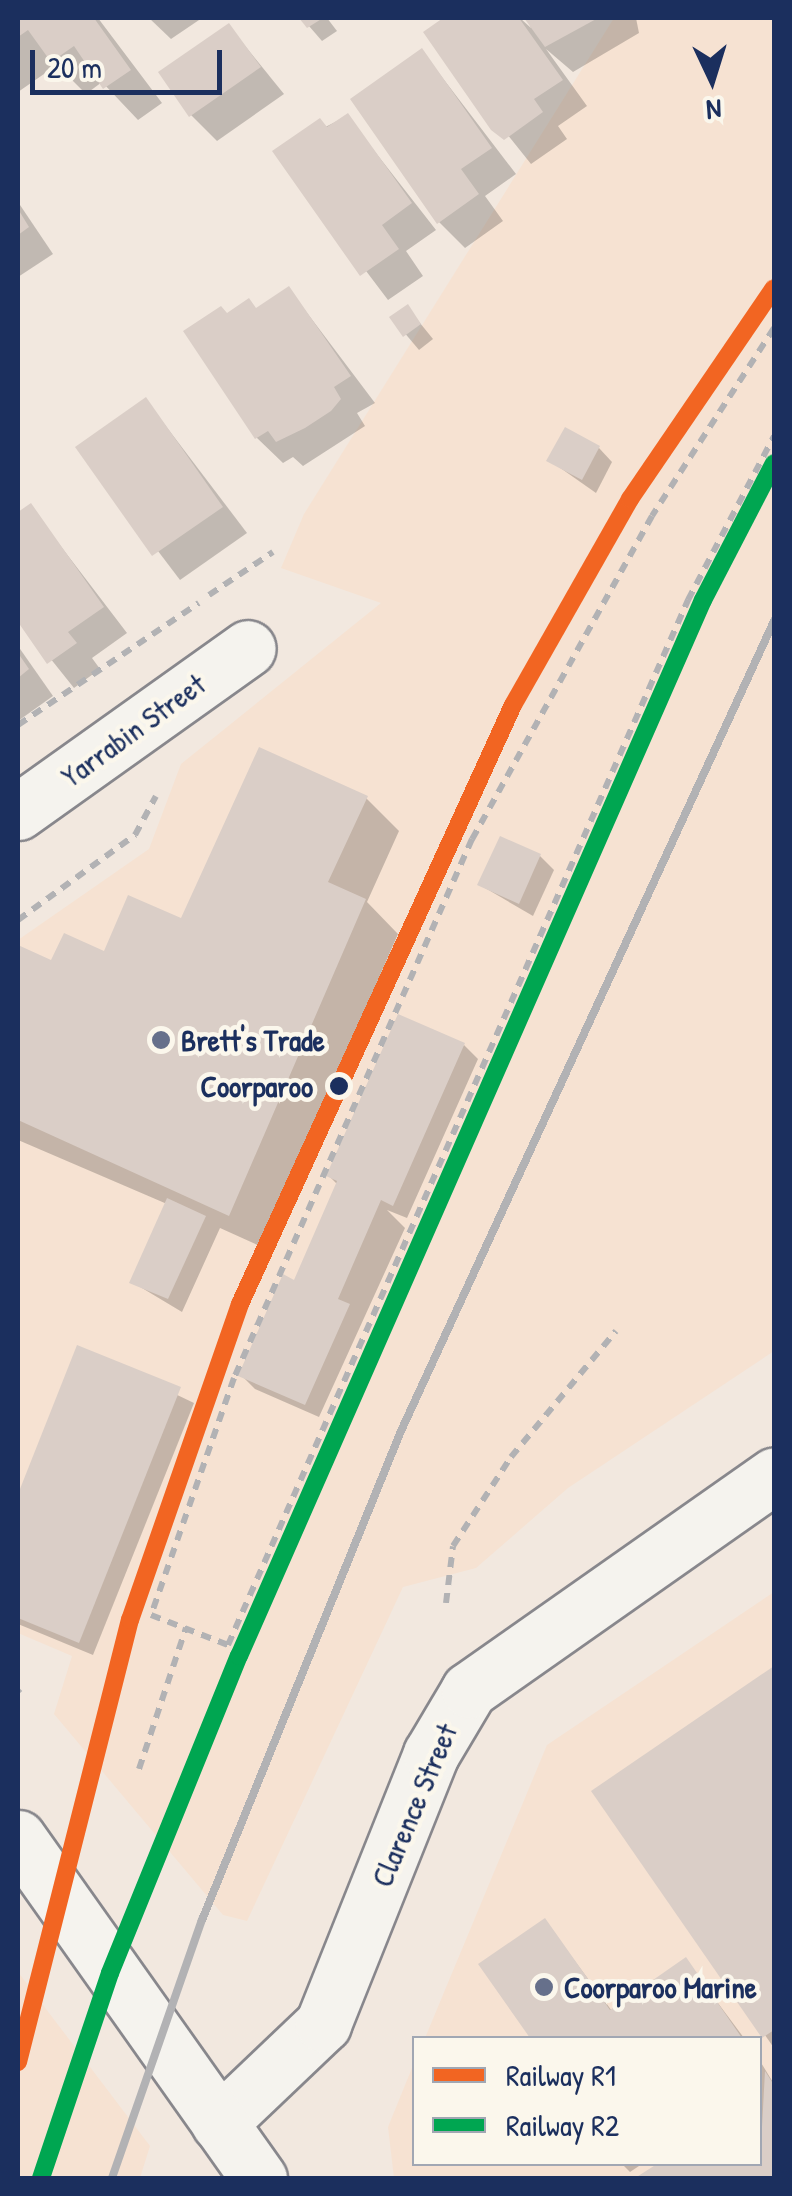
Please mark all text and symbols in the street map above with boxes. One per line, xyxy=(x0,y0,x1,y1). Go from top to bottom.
scale bar xyxy=(35,30,228,92)
north arrow xyxy=(662,30,762,130)
text: 20 m xyxy=(47,47,102,87)
text: N xyxy=(705,90,723,129)
street label: Yarrabin Street xyxy=(54,666,212,794)
place label: Brett's Trade xyxy=(181,1022,325,1058)
marker: Brett's Trade xyxy=(150,1029,172,1051)
place label: Coorparoo xyxy=(201,1068,313,1104)
marker: Coorparoo xyxy=(322,1069,356,1103)
street label: Clarence Street xyxy=(364,1718,464,1892)
place label: Coorparoo Marine xyxy=(564,1969,757,2005)
marker: Coorparoo Marine xyxy=(533,1976,555,1998)
legend xyxy=(412,2036,762,2166)
text: Railway R1 xyxy=(506,2055,616,2095)
text: Railway R2 xyxy=(506,2105,619,2145)

